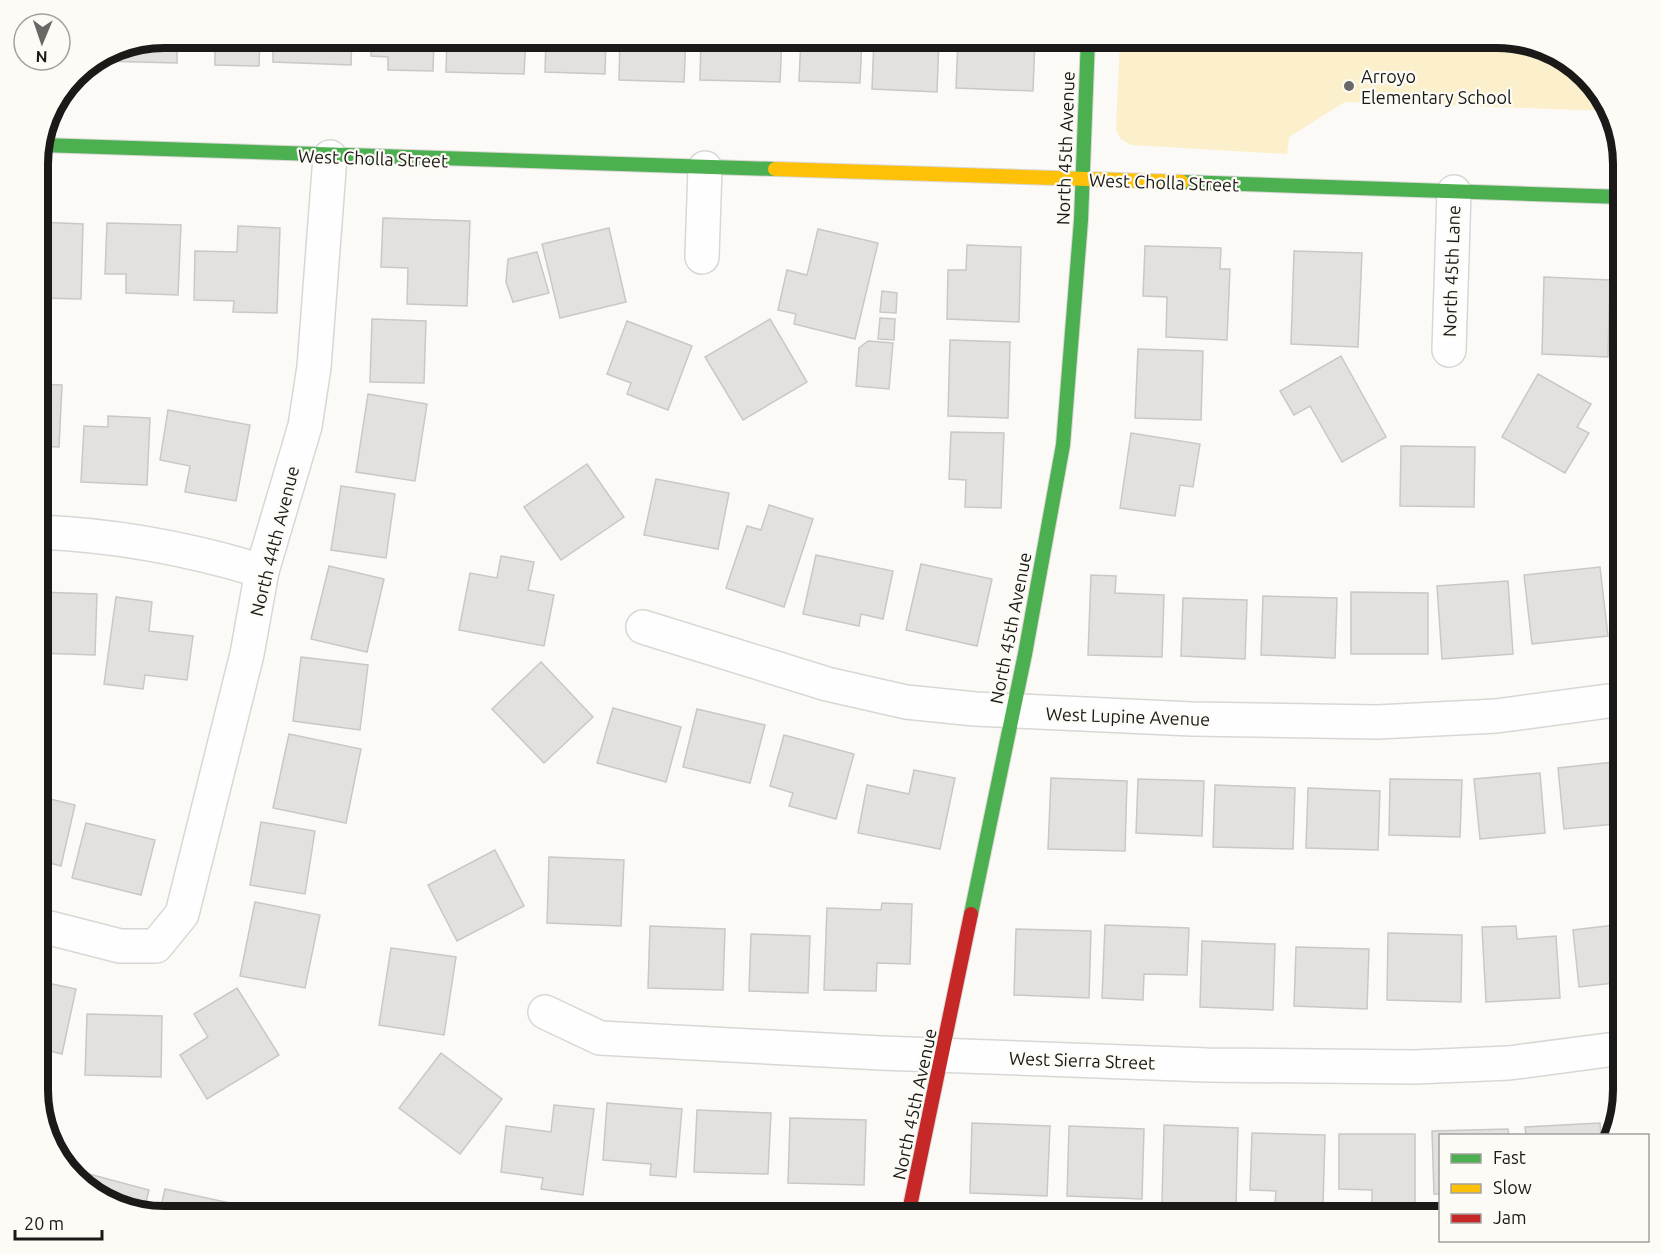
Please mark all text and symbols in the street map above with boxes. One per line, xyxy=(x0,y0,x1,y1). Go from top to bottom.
north arrow xyxy=(12,12,72,72)
text: N xyxy=(35,48,48,66)
place label: Arroyo Elementary School xyxy=(1361,66,1512,107)
street label: North 45th Avenue xyxy=(1052,71,1078,225)
marker: Arroyo Elementary School xyxy=(1342,79,1356,93)
street label: West Cholla Street xyxy=(298,145,448,171)
street label: West Cholla Street xyxy=(1089,169,1239,195)
street label: North 45th Lane xyxy=(1439,205,1463,337)
street label: North 44th Avenue xyxy=(246,464,302,618)
street label: North 45th Avenue xyxy=(985,550,1035,706)
street label: West Lupine Avenue xyxy=(1045,703,1211,729)
street label: North 45th Avenue xyxy=(888,1027,940,1181)
street label: West Sierra Street xyxy=(1009,1047,1155,1073)
legend xyxy=(1439,1134,1649,1242)
text: Fast xyxy=(1493,1147,1526,1167)
text: Slow xyxy=(1493,1177,1532,1197)
scale bar xyxy=(15,1203,102,1241)
text: Jam xyxy=(1493,1207,1527,1227)
text: 20 m xyxy=(24,1213,64,1233)

